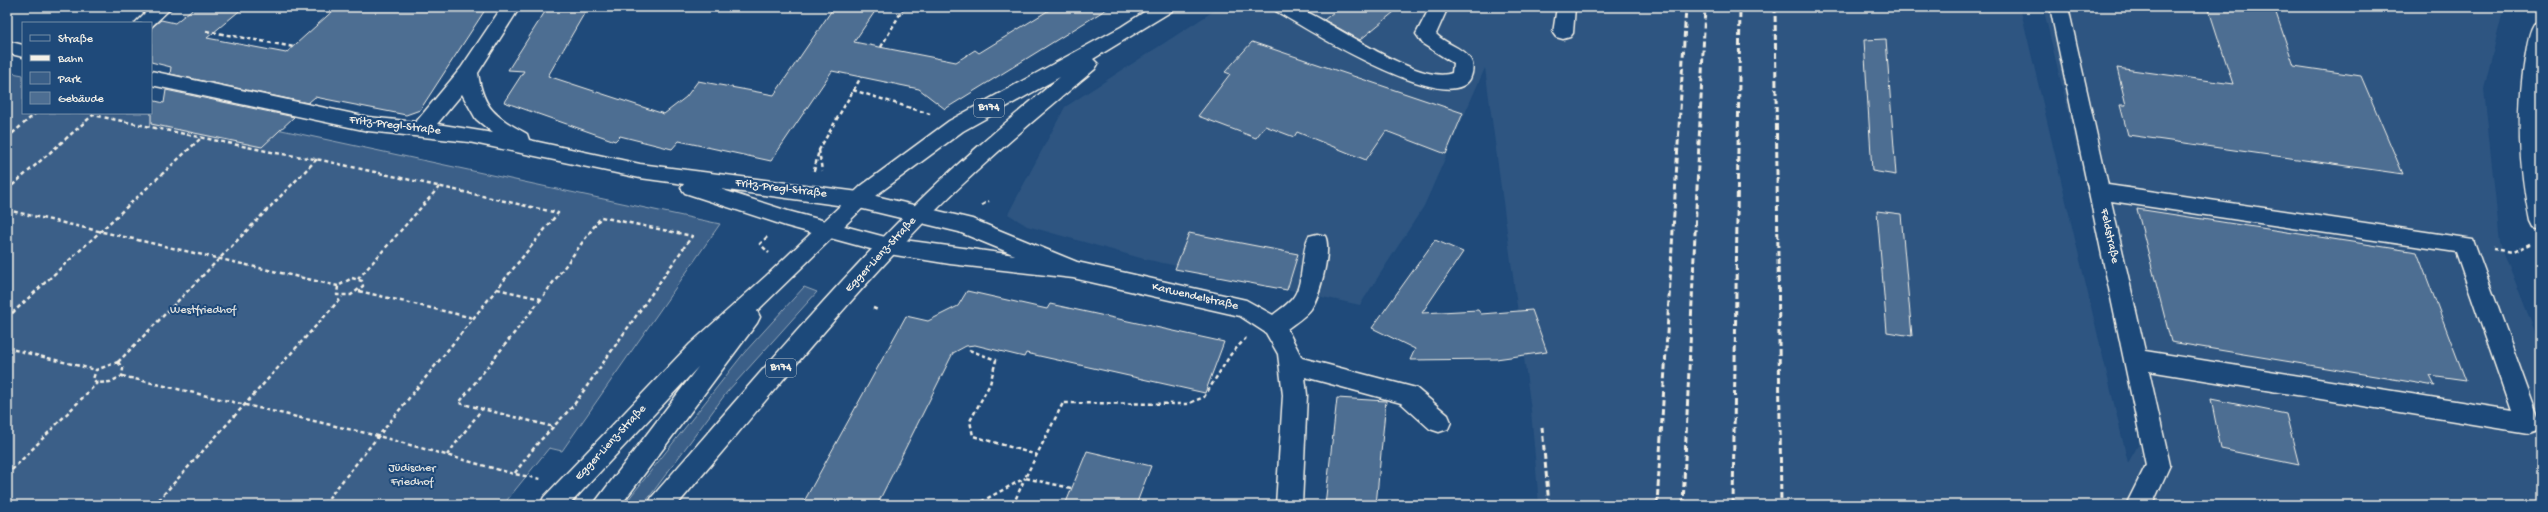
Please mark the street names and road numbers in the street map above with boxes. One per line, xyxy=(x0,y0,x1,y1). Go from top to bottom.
road number: B174 xyxy=(974,99,1004,117)
street label: Fritz-Pregl-Straße xyxy=(347,113,442,139)
street label: Fritz-Pregl-Straße xyxy=(733,176,828,202)
street label: Feldstraße xyxy=(2096,206,2122,265)
street label: Egger-Lienz-Straße xyxy=(842,214,920,296)
street label: Karwendelstraße xyxy=(1150,280,1240,314)
road number: B174 xyxy=(766,359,796,377)
street label: Egger-Lienz-Straße xyxy=(572,402,650,484)

